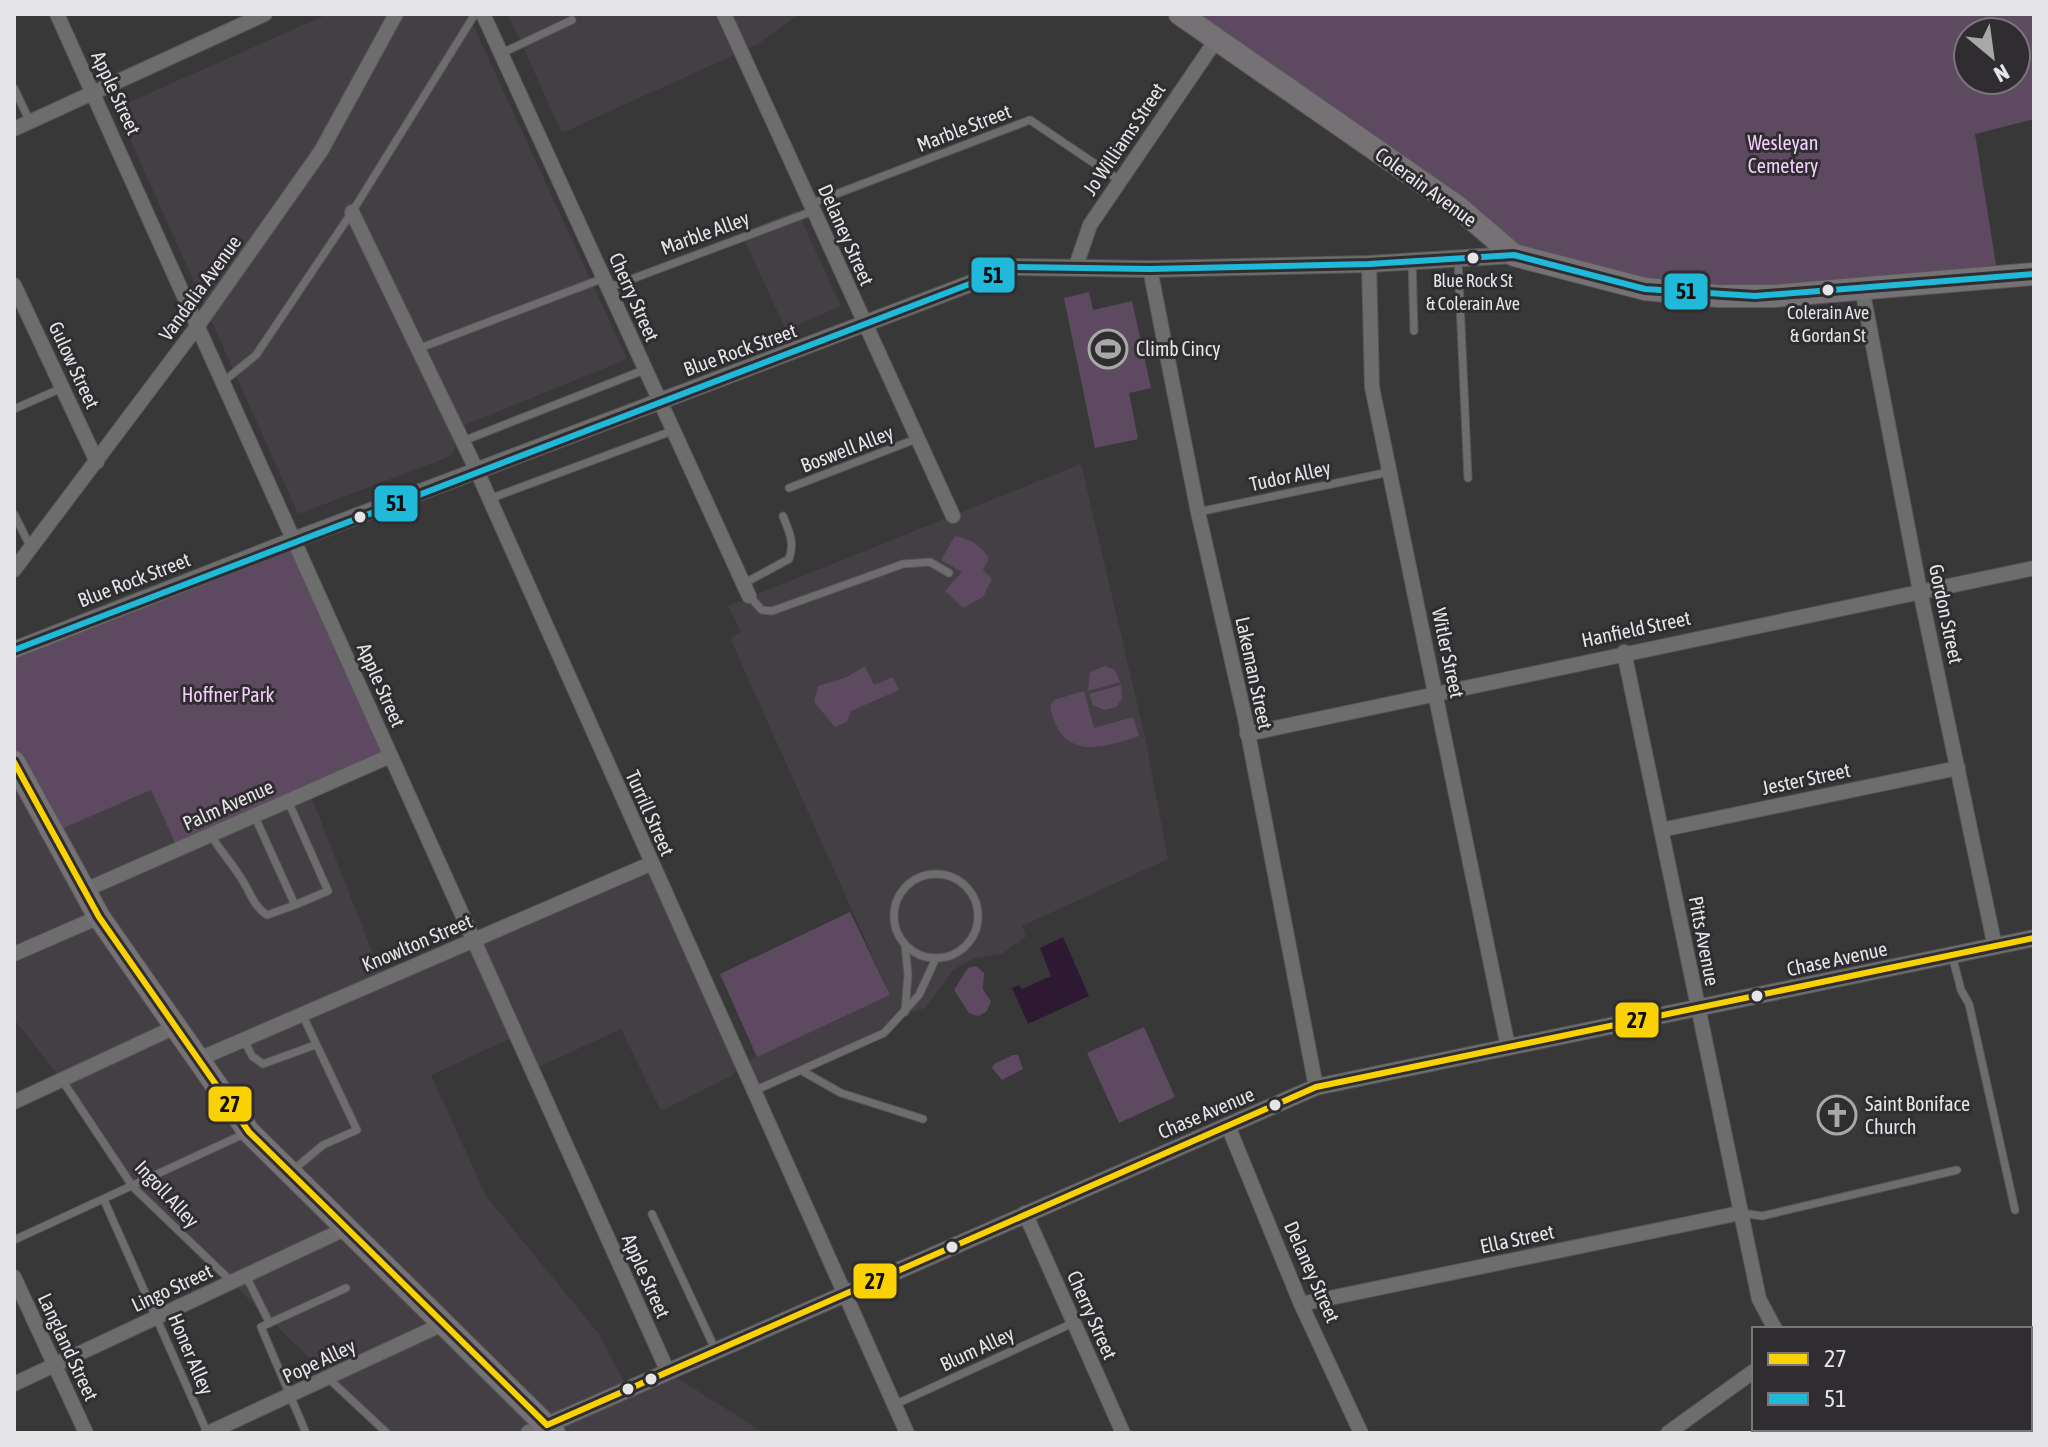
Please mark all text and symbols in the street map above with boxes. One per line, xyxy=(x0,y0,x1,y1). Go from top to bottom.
north arrow xyxy=(1952,16,2032,96)
street label: Apple Street xyxy=(87,47,146,138)
text: N xyxy=(1990,59,2014,88)
street label: Jo Williams Street xyxy=(1078,78,1170,199)
street label: Marble Street xyxy=(914,99,1014,156)
park label: Wesleyan Cemetery xyxy=(1747,131,1819,177)
street label: Colerain Avenue xyxy=(1371,142,1482,231)
street label: Delaney Street xyxy=(814,181,879,289)
street label: Marble Alley xyxy=(658,206,752,259)
street label: Vandalia Avenue xyxy=(154,231,245,345)
street label: Cherry Street xyxy=(605,249,664,345)
marker: Blue Rock St & Colerain Ave xyxy=(1465,250,1481,266)
line badge: 51 xyxy=(970,256,1016,294)
text: 51 xyxy=(983,262,1003,288)
place label: Blue Rock St & Colerain Ave xyxy=(1426,270,1520,314)
line badge: 51 xyxy=(1663,272,1709,311)
text: 51 xyxy=(1676,278,1696,304)
marker: Colerain Ave & Gordan St xyxy=(1820,282,1836,298)
place label: Colerain Ave & Gordan St xyxy=(1787,302,1869,346)
street label: Gulow Street xyxy=(44,318,105,412)
street label: Blue Rock Street xyxy=(680,318,800,381)
sports icon: Climb Cincy xyxy=(1087,328,1129,370)
place label: Climb Cincy xyxy=(1136,337,1220,360)
street label: Boswell Alley xyxy=(797,420,896,477)
street label: Tudor Alley xyxy=(1247,456,1333,495)
line badge: 51 xyxy=(373,484,419,523)
text: 51 xyxy=(386,490,406,516)
unlabelled marker xyxy=(352,509,368,525)
street label: Blue Rock Street xyxy=(74,547,193,611)
street label: Gordon Street xyxy=(1925,562,1968,666)
street label: Witler Street xyxy=(1428,606,1469,700)
street label: Hanfield Street xyxy=(1579,606,1693,651)
street label: Lakeman Street xyxy=(1231,614,1278,732)
street label: Apple Street xyxy=(353,639,410,731)
park label: Hoffner Park xyxy=(182,683,275,706)
street label: Jester Street xyxy=(1760,758,1852,799)
street label: Turrill Street xyxy=(621,767,680,859)
street label: Palm Avenue xyxy=(179,774,277,835)
street label: Pitts Avenue xyxy=(1685,894,1724,988)
street label: Knowlton Street xyxy=(358,909,475,976)
street label: Chase Avenue xyxy=(1784,937,1889,980)
unlabelled marker xyxy=(1749,988,1765,1004)
line badge: 27 xyxy=(1614,1001,1660,1039)
text: 27 xyxy=(1627,1007,1647,1033)
street label: Chase Avenue xyxy=(1154,1082,1257,1143)
line badge: 27 xyxy=(207,1085,253,1123)
text: 27 xyxy=(220,1091,240,1117)
place label: Saint Boniface Church xyxy=(1865,1092,1970,1138)
church icon: Saint Boniface Church xyxy=(1816,1094,1858,1136)
unlabelled marker xyxy=(1267,1097,1283,1113)
street label: Ingoll Alley xyxy=(131,1155,204,1232)
street label: Delaney Street xyxy=(1280,1218,1345,1326)
street label: Ella Street xyxy=(1478,1219,1556,1258)
street label: Apple Street xyxy=(618,1230,675,1322)
unlabelled marker xyxy=(944,1239,960,1255)
street label: Lingo Street xyxy=(128,1259,216,1316)
line badge: 27 xyxy=(852,1262,898,1300)
street label: Cherry Street xyxy=(1063,1267,1122,1363)
text: 27 xyxy=(865,1268,885,1294)
street label: Langland Street xyxy=(34,1289,103,1404)
street label: Honer Alley xyxy=(164,1310,219,1398)
street label: Blum Alley xyxy=(936,1321,1017,1376)
legend xyxy=(1752,1327,2032,1431)
street label: Pope Alley xyxy=(279,1334,359,1387)
text: 27 xyxy=(1824,1345,1847,1372)
unlabelled marker xyxy=(643,1371,659,1387)
unlabelled marker xyxy=(620,1381,636,1397)
text: 51 xyxy=(1824,1385,1847,1412)

